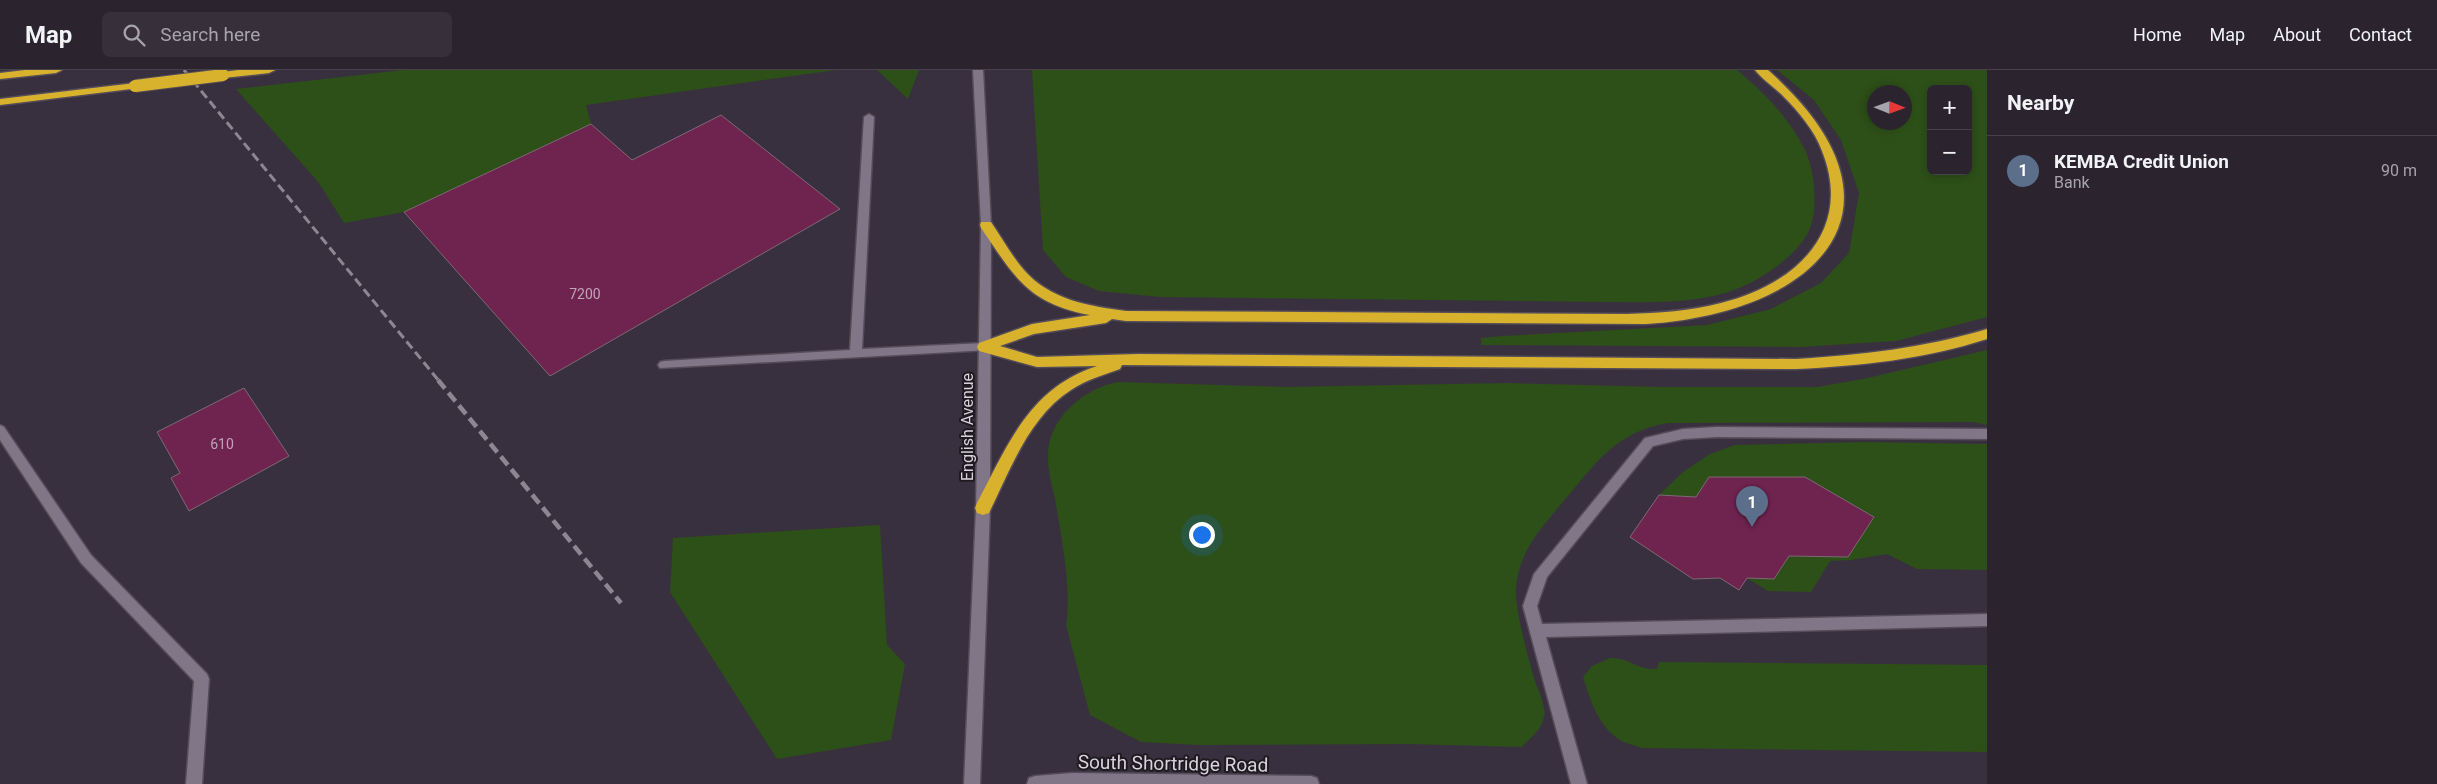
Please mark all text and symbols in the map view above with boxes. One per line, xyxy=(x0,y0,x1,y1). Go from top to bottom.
search box xyxy=(102,12,452,57)
text: Map xyxy=(25,21,72,49)
icon: search xyxy=(120,21,148,49)
text: Search here xyxy=(160,23,260,46)
text: Home xyxy=(2133,24,2182,45)
text: Map xyxy=(2210,24,2245,45)
text: About xyxy=(2273,24,2321,45)
text: Contact xyxy=(2349,24,2412,45)
north arrow xyxy=(1867,85,1912,130)
map controls xyxy=(1927,85,1972,175)
button: + xyxy=(1927,85,1972,130)
text: Nearby xyxy=(2007,91,2074,115)
button: − xyxy=(1927,130,1972,175)
text: KEMBA Credit Union xyxy=(2054,150,2229,173)
text: 1 xyxy=(2018,161,2028,180)
text: 90 m xyxy=(2381,161,2417,180)
text: Bank xyxy=(2054,173,2090,192)
house number: 7200 xyxy=(569,286,601,302)
street label: English Avenue xyxy=(958,373,977,481)
house number: 610 xyxy=(210,436,234,452)
pin: 1 xyxy=(1736,486,1768,527)
your location xyxy=(1189,522,1215,548)
street label: South Shortridge Road xyxy=(1078,750,1268,777)

